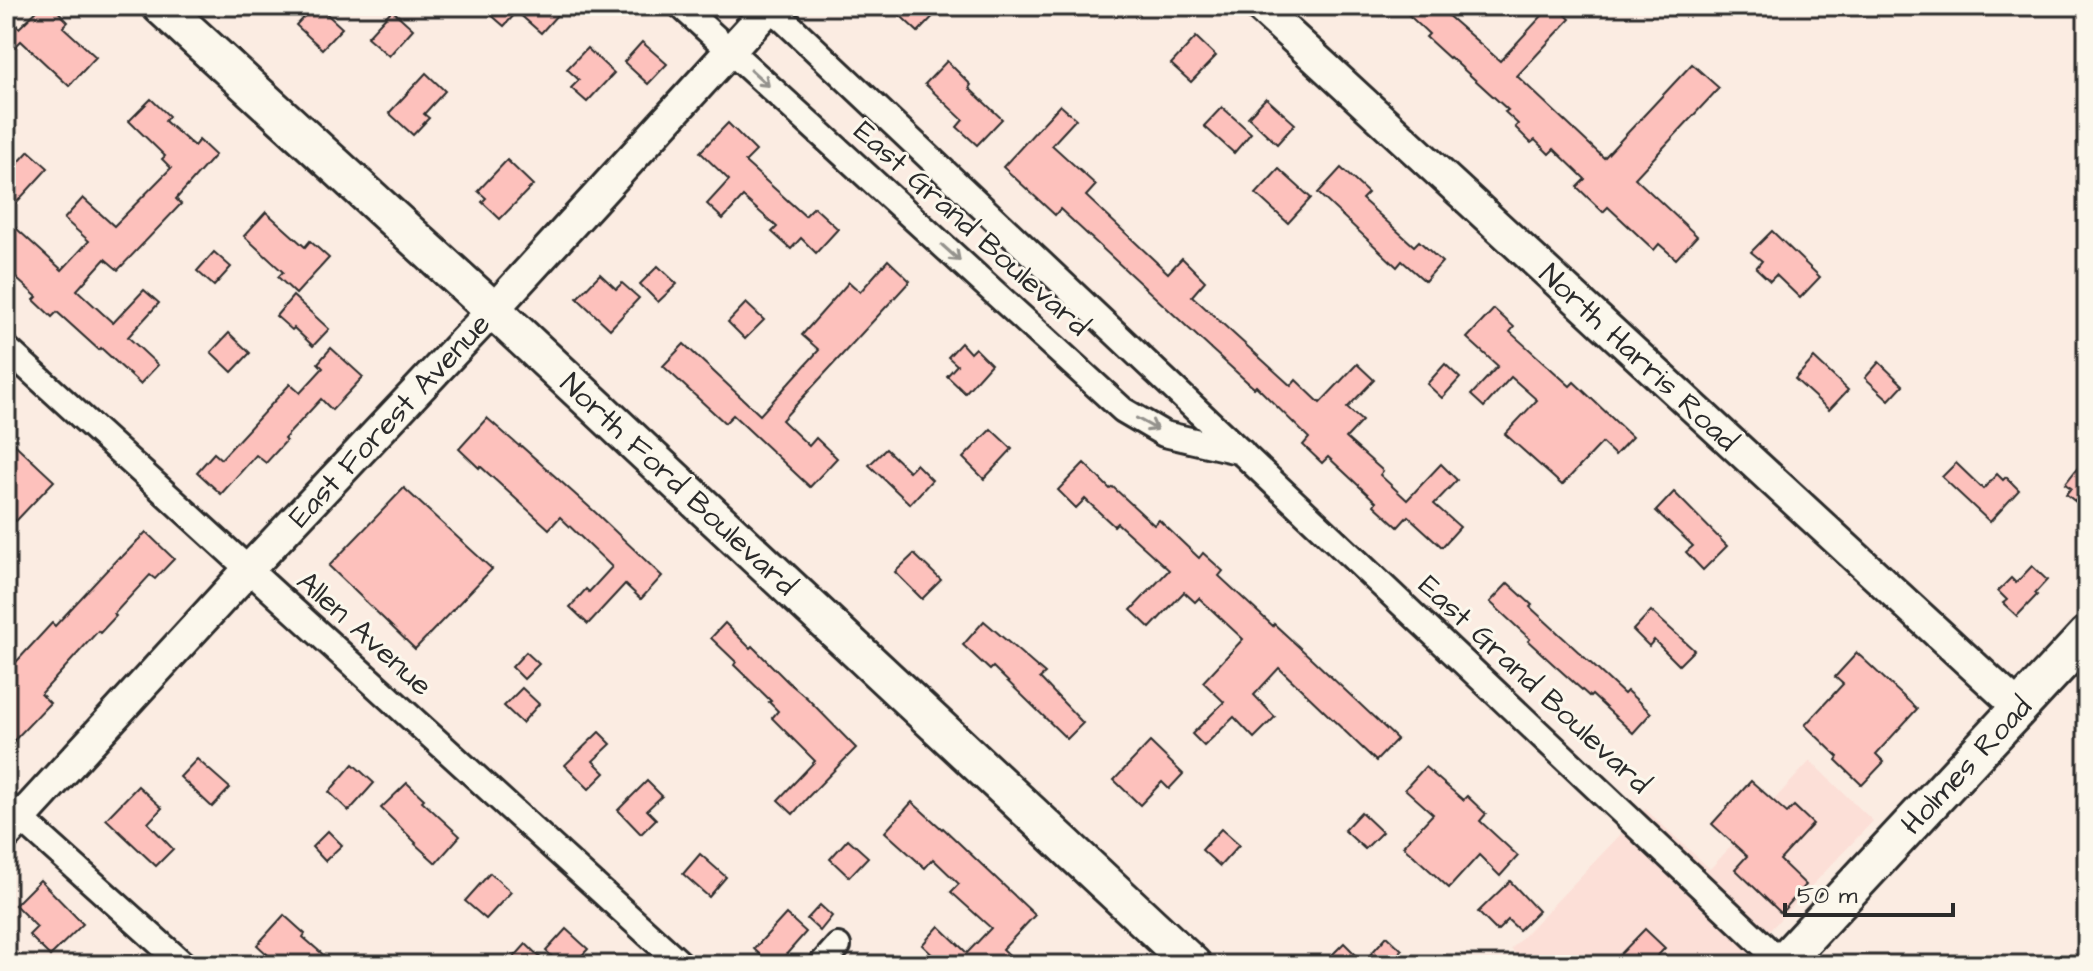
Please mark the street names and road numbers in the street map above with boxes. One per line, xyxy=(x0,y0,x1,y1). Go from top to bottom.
street label: East Grand Boulevard xyxy=(844,111,1098,346)
street label: North Harris Road xyxy=(1530,254,1747,461)
street label: East Forest Avenue xyxy=(279,304,500,537)
street label: North Ford Boulevard xyxy=(551,364,806,606)
street label: Allen Avenue xyxy=(287,561,441,706)
street label: East Grand Boulevard xyxy=(1409,566,1660,804)
street label: Holmes Road xyxy=(1892,687,2042,844)

